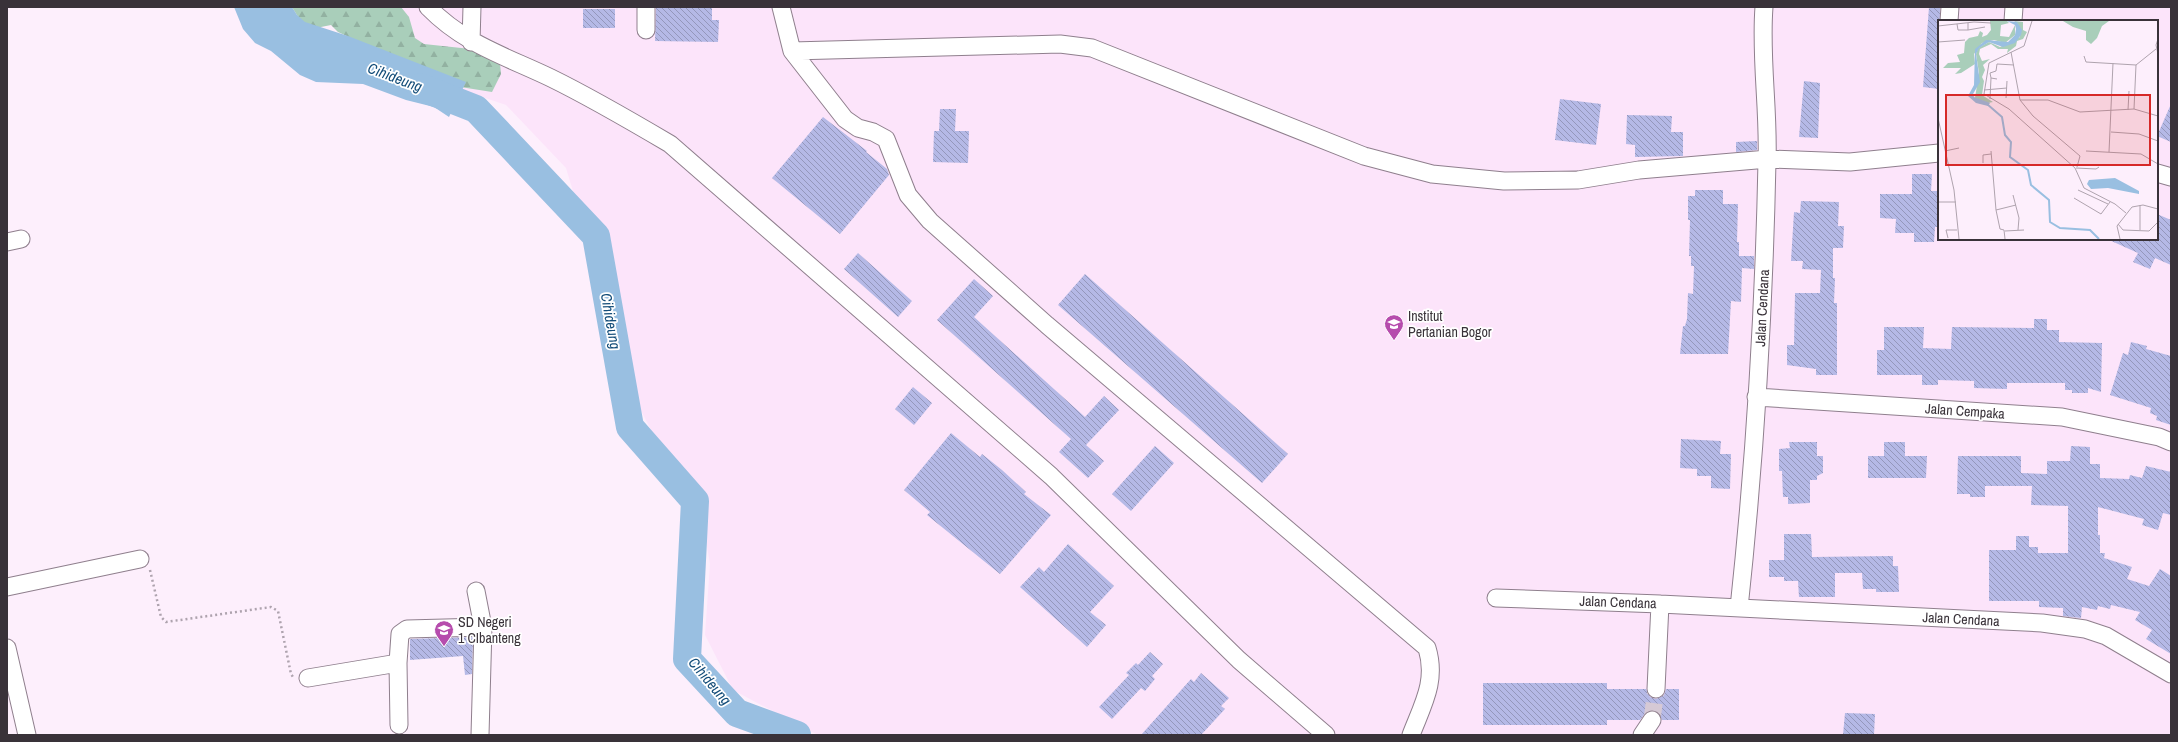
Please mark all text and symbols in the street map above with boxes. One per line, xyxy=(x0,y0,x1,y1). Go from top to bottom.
inset map xyxy=(1938,20,2158,240)
water label: Cihideung xyxy=(365,57,425,97)
street label: Jalan Cendana xyxy=(1751,268,1773,347)
water label: Cihideung xyxy=(596,291,626,351)
place label: Institut Pertanian Bogor xyxy=(1408,307,1492,341)
school or university icon: Institut Pertanian Bogor xyxy=(1383,313,1405,341)
street label: Jalan Cempaka xyxy=(1925,399,2006,423)
street label: Jalan Cendana xyxy=(1579,592,1658,612)
street label: Jalan Cendana xyxy=(1922,608,2001,630)
place label: SD Negeri 1 CIbanteng xyxy=(458,613,521,647)
school or university icon: SD Negeri 1 CIbanteng xyxy=(433,619,455,647)
water label: Cihideung xyxy=(684,653,736,710)

